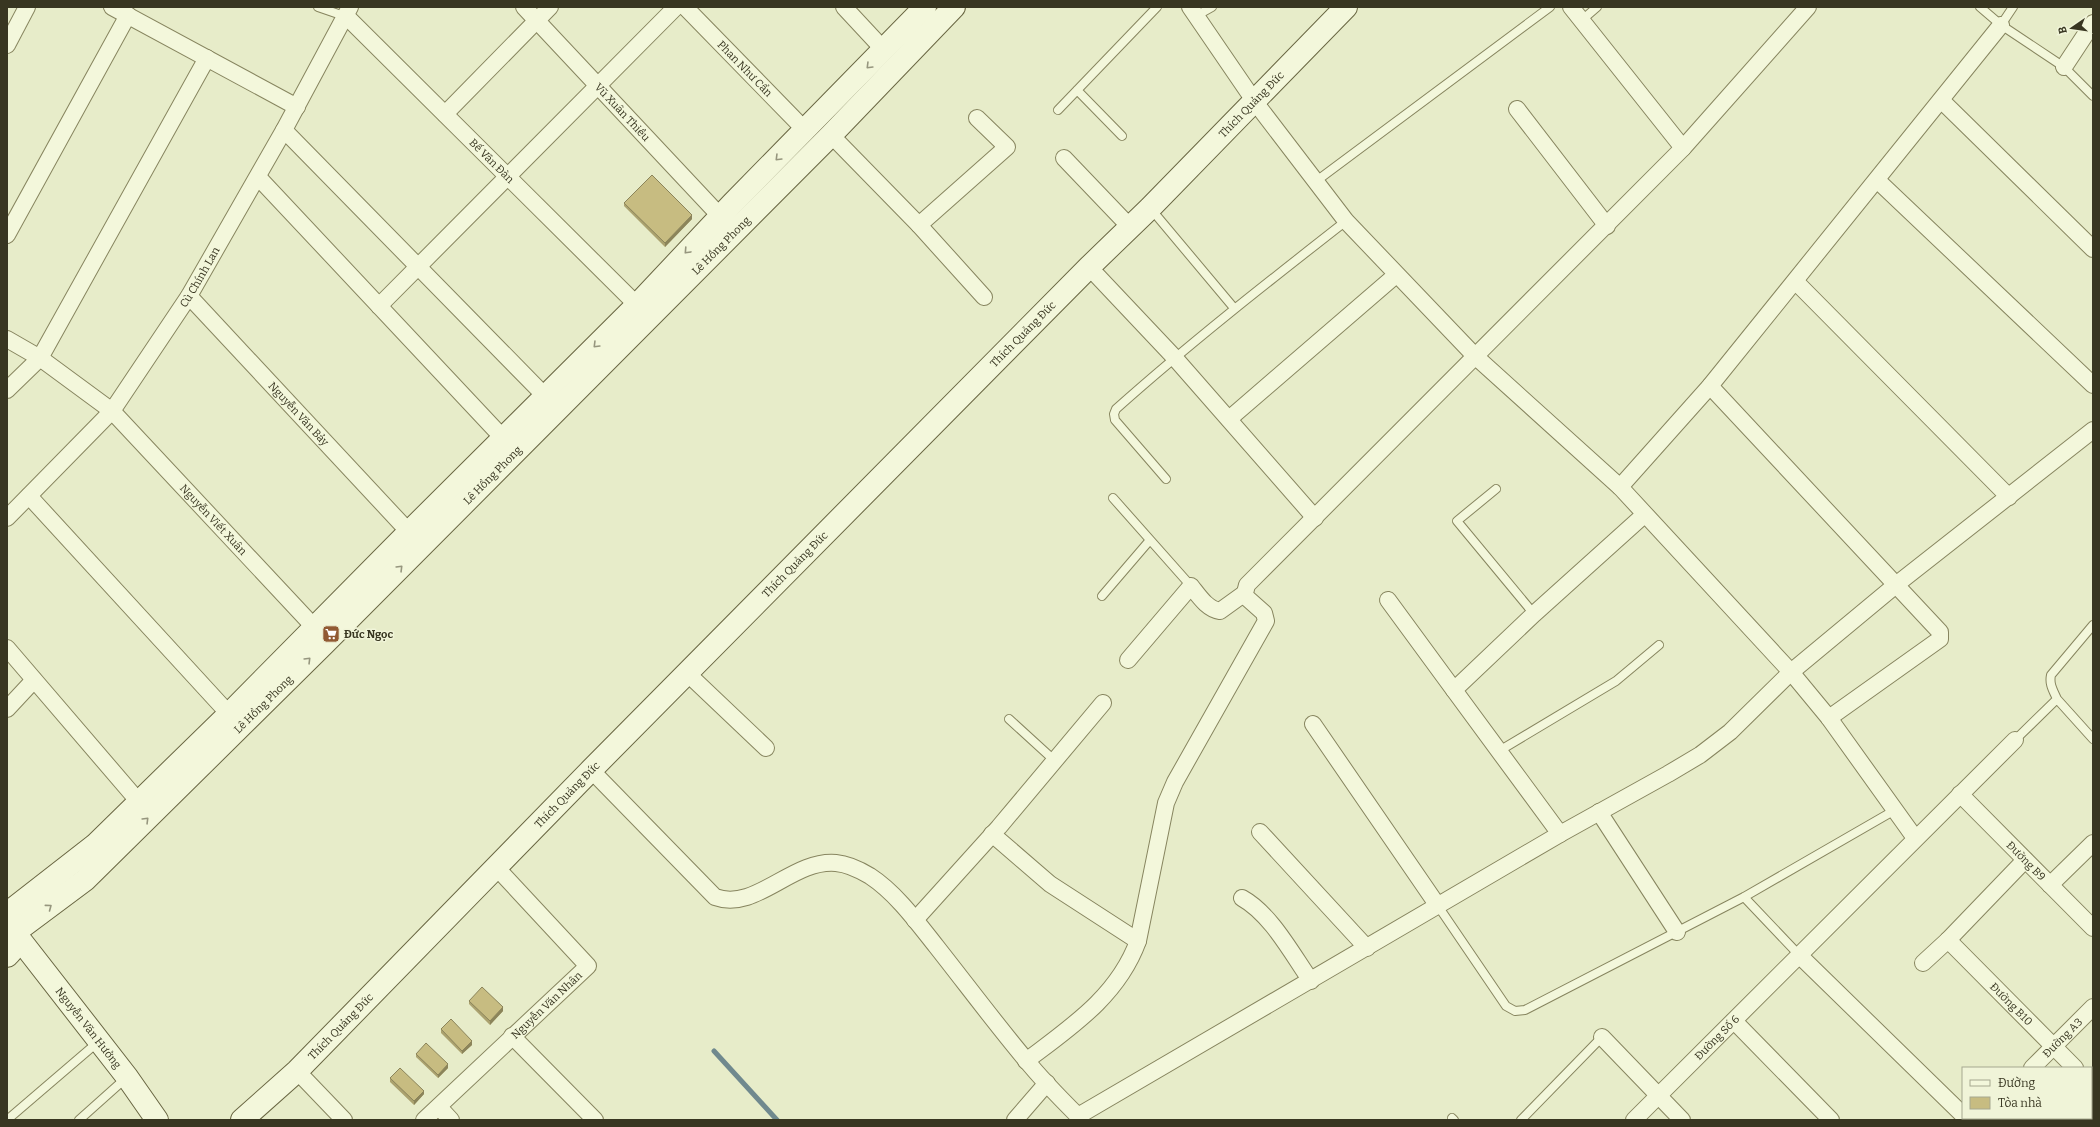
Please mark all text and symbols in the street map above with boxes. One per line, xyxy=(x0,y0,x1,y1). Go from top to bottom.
north arrow xyxy=(2052,8,2092,48)
text: B xyxy=(2056,25,2070,35)
street label: Phan Như Cẩn xyxy=(715,38,775,100)
one-way arrow xyxy=(866,61,874,69)
street label: Thích Quảng Đức xyxy=(1216,68,1287,141)
street label: Vũ Xuân Thiều xyxy=(592,81,653,144)
street label: Bế Văn Đàn xyxy=(466,136,516,186)
one-way arrow xyxy=(775,153,782,161)
street label: Lê Hồng Phong xyxy=(690,214,753,278)
street label: Cù Chính Lan xyxy=(177,245,223,310)
one-way arrow xyxy=(684,246,692,254)
street label: Thích Quảng Đức xyxy=(988,298,1059,370)
one-way arrow xyxy=(594,340,601,348)
street label: Nguyễn Văn Bảy xyxy=(266,380,331,449)
street label: Lê Hồng Phong xyxy=(461,443,524,507)
street label: Nguyễn Viết Xuân xyxy=(177,482,249,558)
street label: Thích Quảng Đức xyxy=(760,529,831,600)
one-way arrow xyxy=(395,565,403,573)
supermarket icon: Đức Ngọc xyxy=(321,624,341,644)
place label: Đức Ngọc xyxy=(344,628,393,641)
one-way arrow xyxy=(303,657,311,665)
street label: Lê Hồng Phong xyxy=(232,673,296,736)
street label: Thích Quảng Đức xyxy=(532,759,603,831)
one-way arrow xyxy=(141,817,149,825)
street label: Đường B9 xyxy=(2004,839,2048,883)
one-way arrow xyxy=(45,904,52,911)
street label: Nguyễn Văn Nhân xyxy=(509,969,585,1042)
street label: Đường B10 xyxy=(1987,980,2035,1028)
street label: Nguyễn Văn Hưởng xyxy=(53,985,124,1071)
street label: Thích Quảng Đức xyxy=(306,991,376,1063)
street label: Đường Số 6 xyxy=(1692,1013,1742,1063)
street label: Đường A3 xyxy=(2040,1015,2085,1060)
legend xyxy=(1962,1067,2092,1119)
text: Đường xyxy=(1998,1076,2036,1090)
text: Tòa nhà xyxy=(1998,1096,2042,1110)

